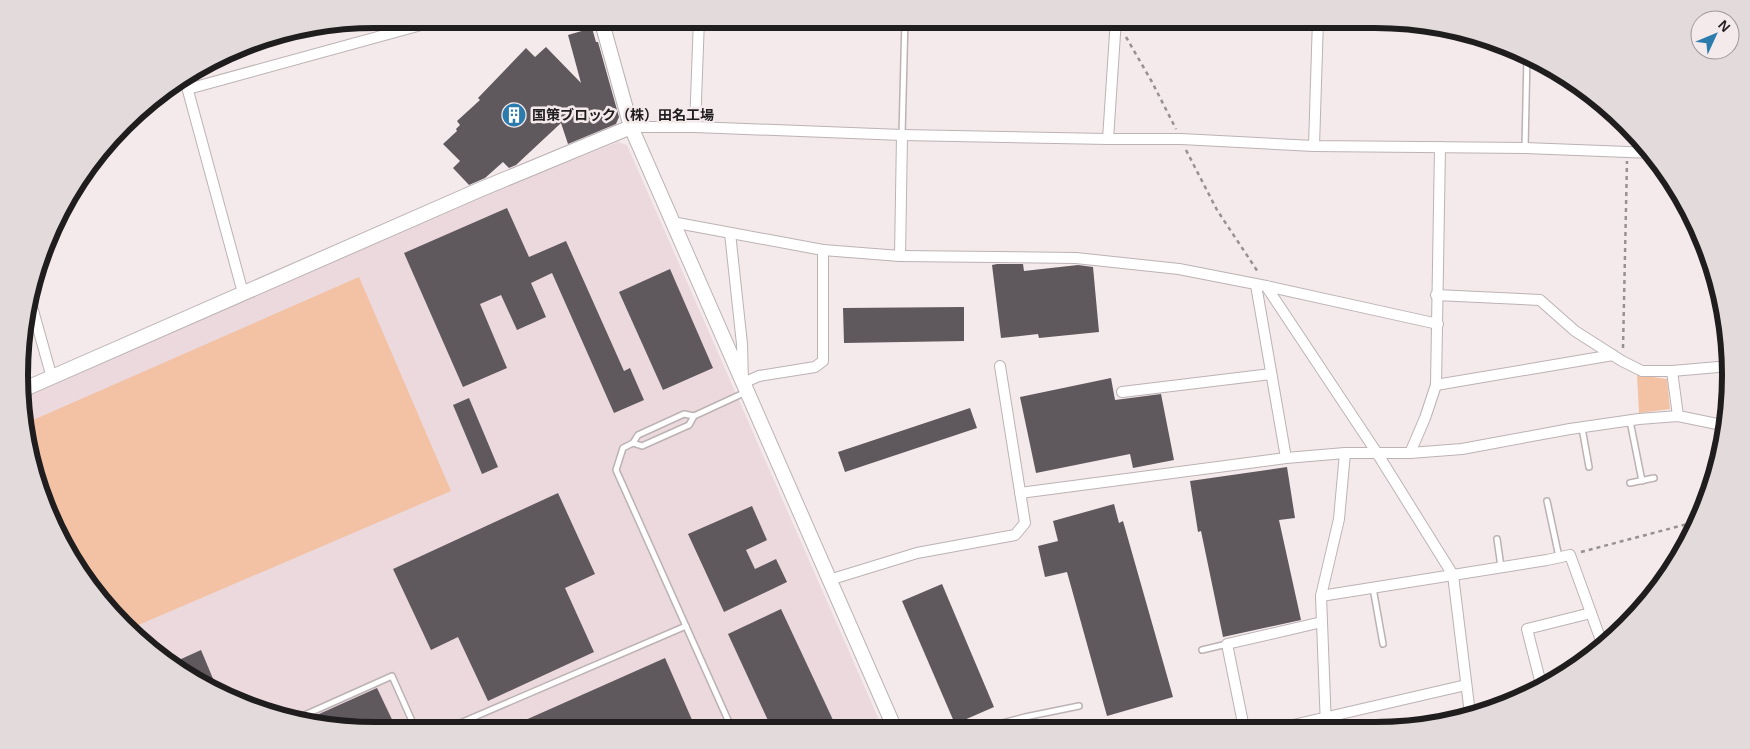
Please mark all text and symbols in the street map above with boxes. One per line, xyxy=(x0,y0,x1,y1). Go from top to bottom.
north arrow xyxy=(1690,10,1740,60)
text: N xyxy=(1715,17,1734,35)
building icon: 国策ブロック（株）田名工場 xyxy=(501,102,527,128)
place label: 国策ブロック（株）田名工場 xyxy=(532,107,714,123)

